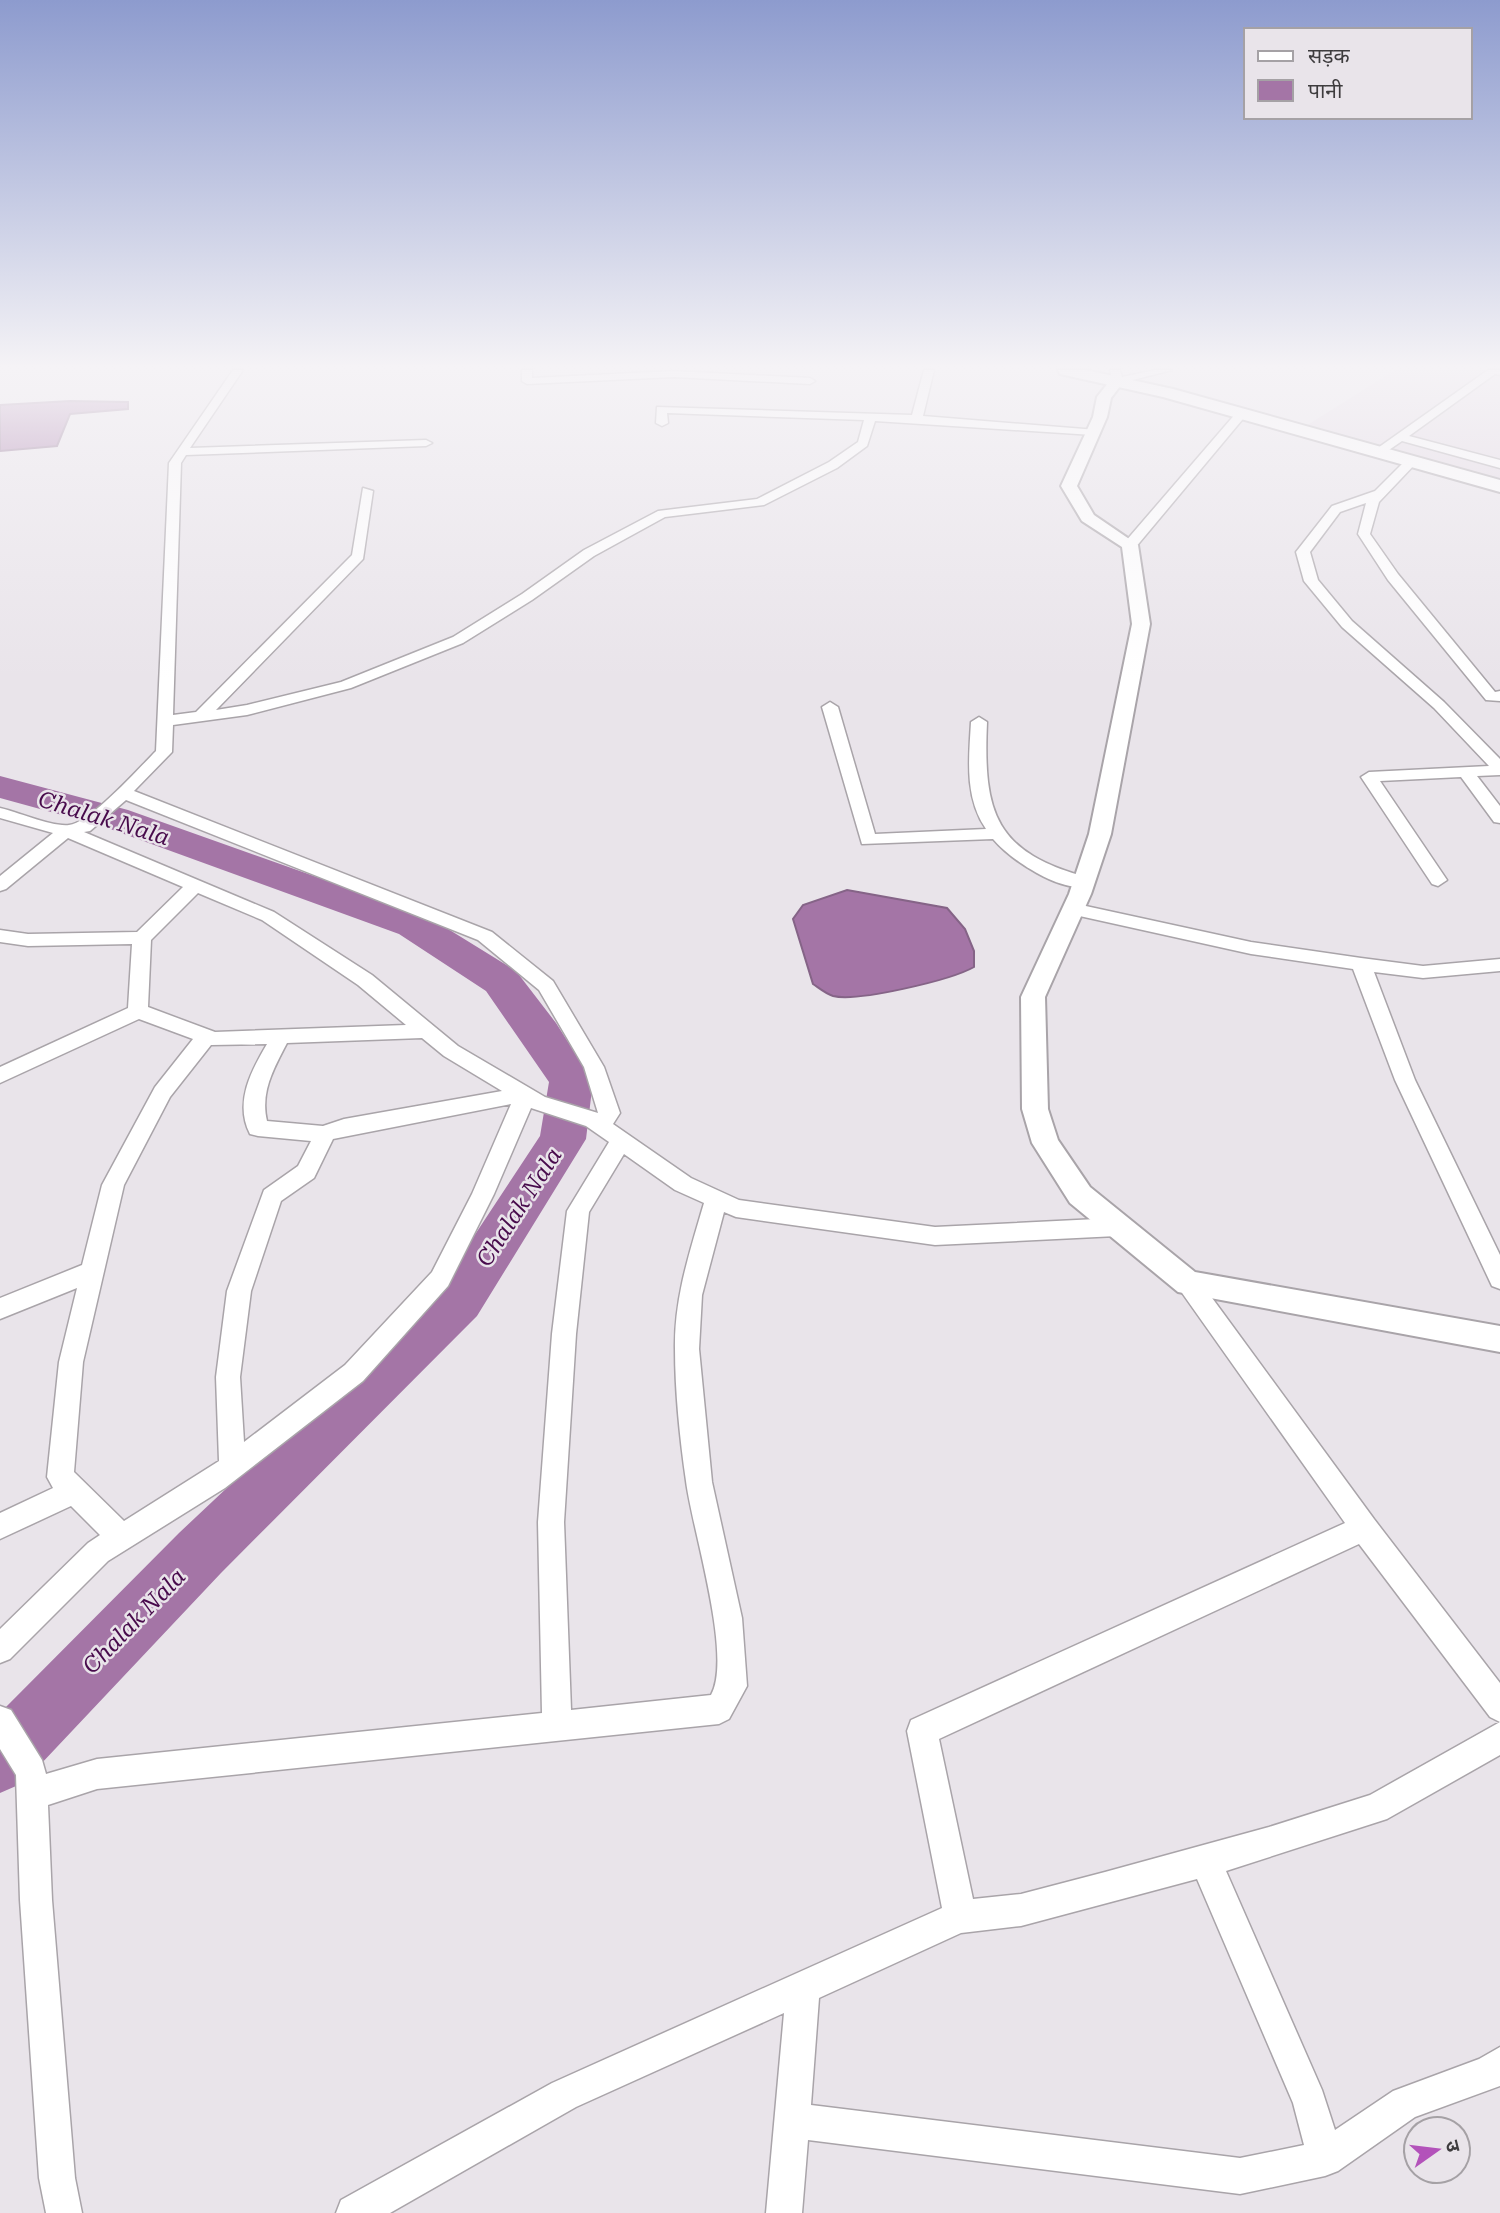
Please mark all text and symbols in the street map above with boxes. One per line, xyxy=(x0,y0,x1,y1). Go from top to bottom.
legend xyxy=(1244,28,1472,119)
text: सड़क xyxy=(1308,44,1350,68)
text: पानी xyxy=(1308,79,1343,103)
water label: Chalak Nala xyxy=(35,786,173,851)
water label: Chalak Nala xyxy=(471,1143,568,1272)
water label: Chalak Nala xyxy=(78,1563,191,1680)
north arrow xyxy=(1402,2115,1472,2185)
text: उ xyxy=(1441,2138,1466,2155)

